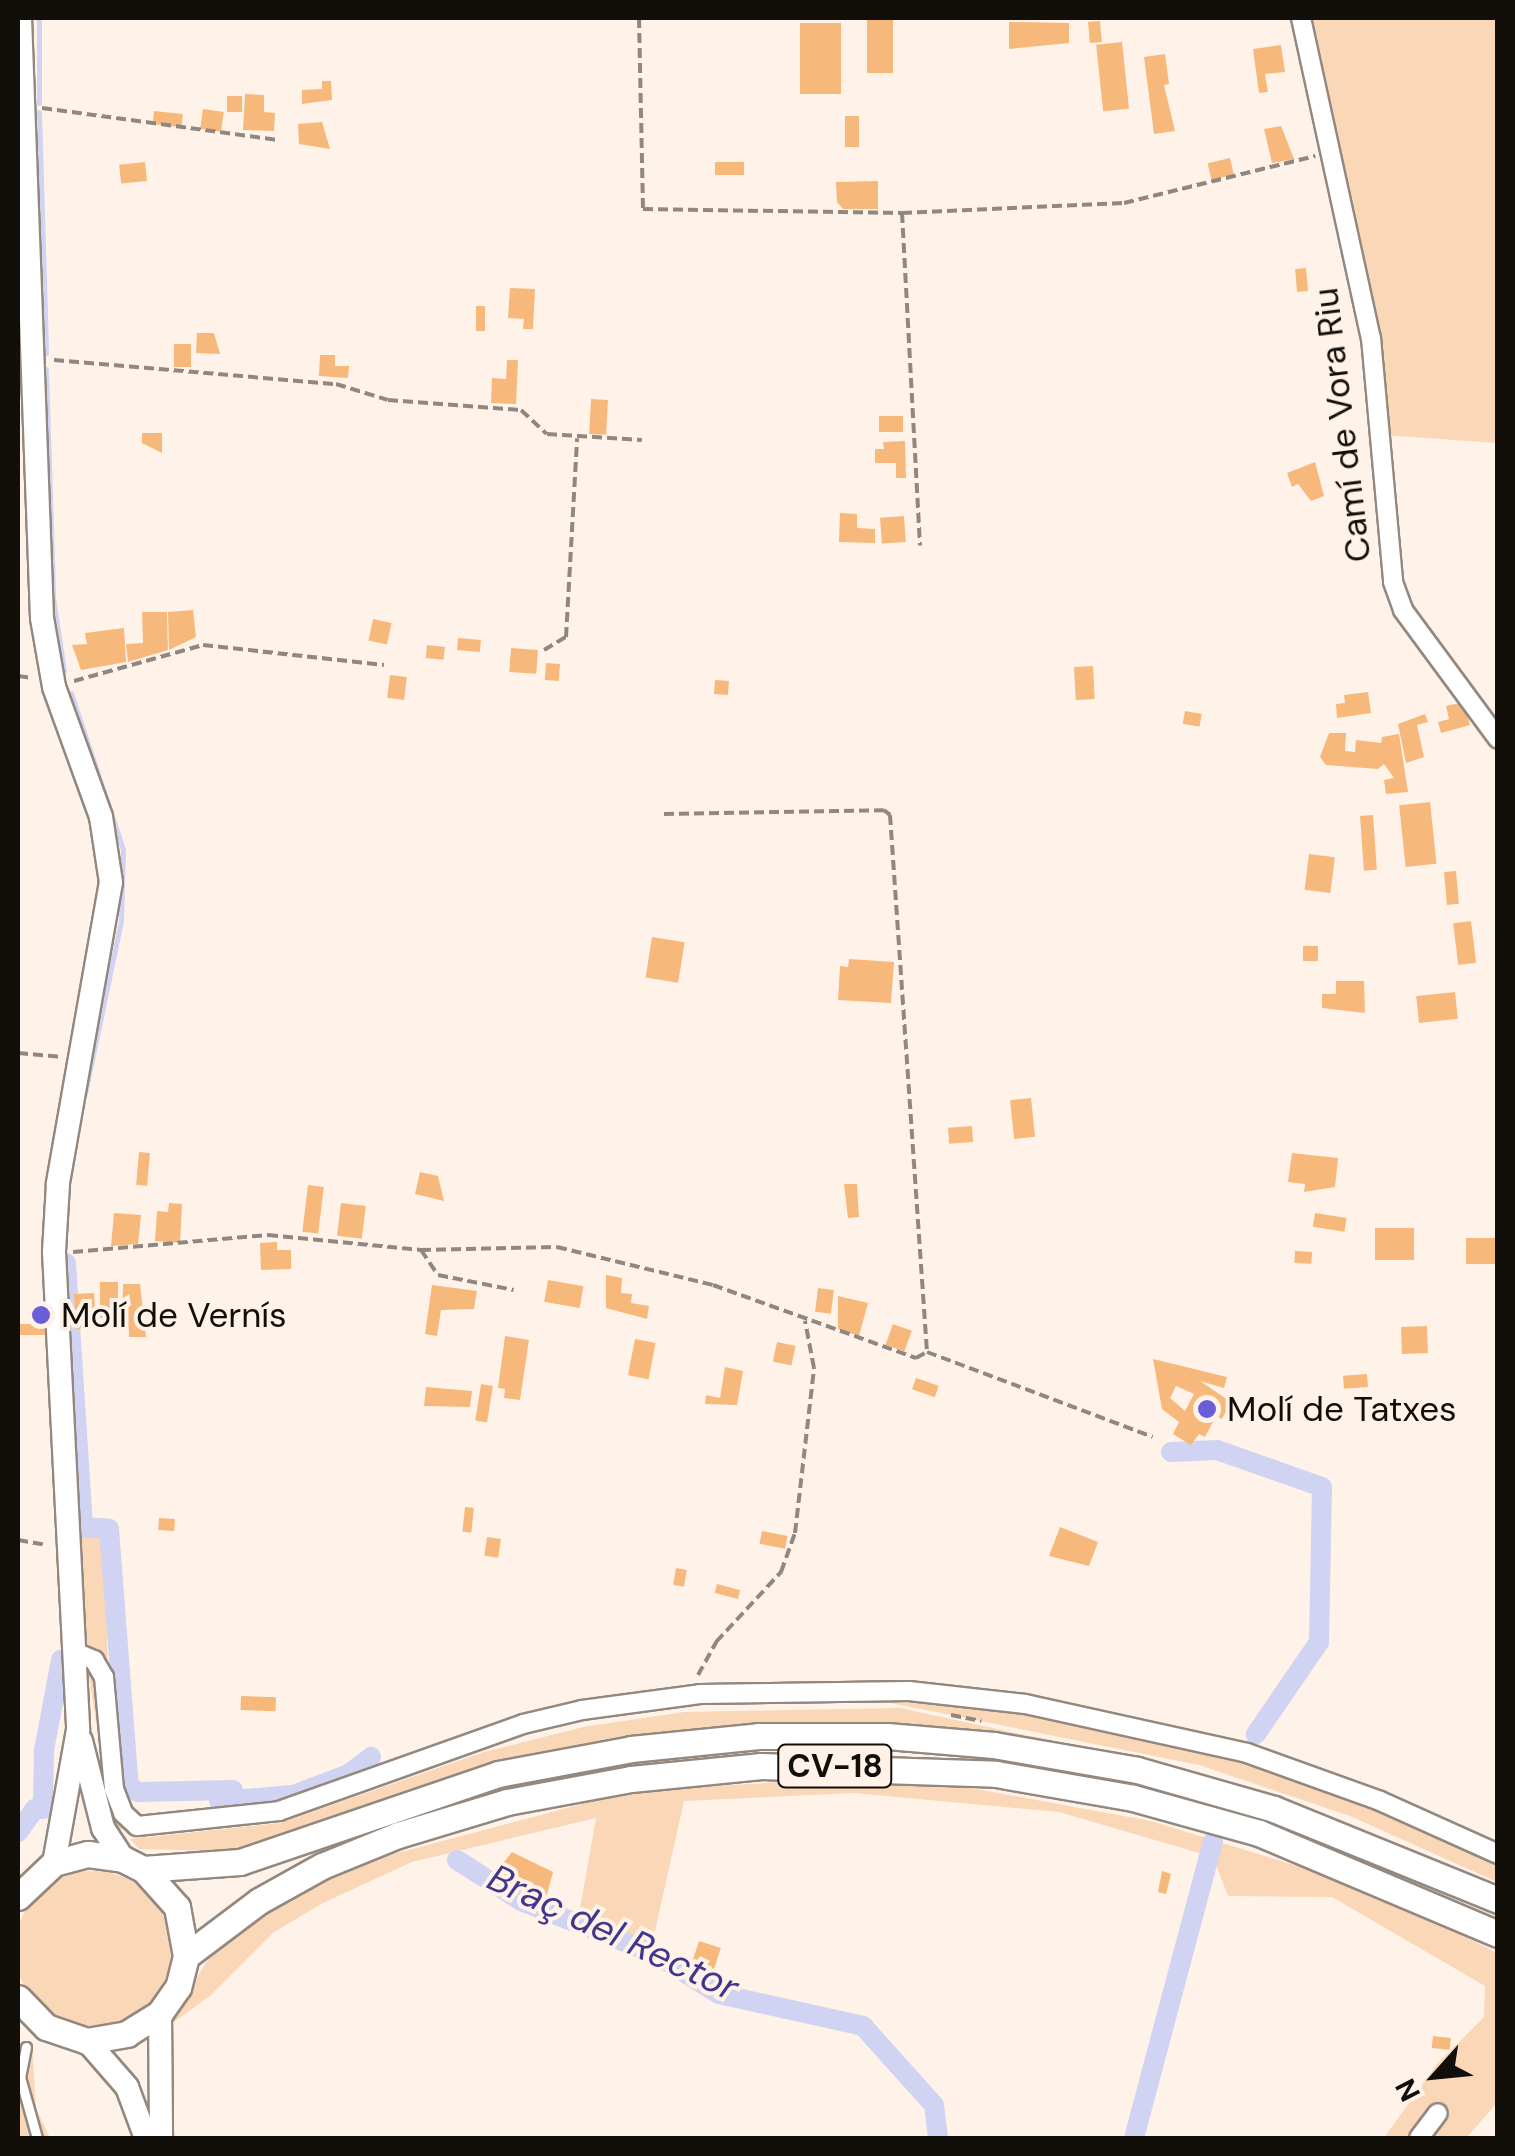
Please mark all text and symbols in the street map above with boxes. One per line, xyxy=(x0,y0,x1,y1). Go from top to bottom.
street label: Camí de Vora Riu xyxy=(1304,285,1380,565)
place label: Molí de Vernís xyxy=(61,1294,287,1336)
marker: Molí de Vernís xyxy=(30,1304,52,1326)
place label: Molí de Tatxes xyxy=(1227,1388,1457,1430)
marker: Molí de Tatxes xyxy=(1196,1398,1218,1420)
road number: CV-18 xyxy=(775,1739,895,1793)
water label: Braç del Rector xyxy=(480,1855,746,2011)
north arrow xyxy=(1385,2026,1485,2126)
text: N xyxy=(1387,2072,1429,2107)

